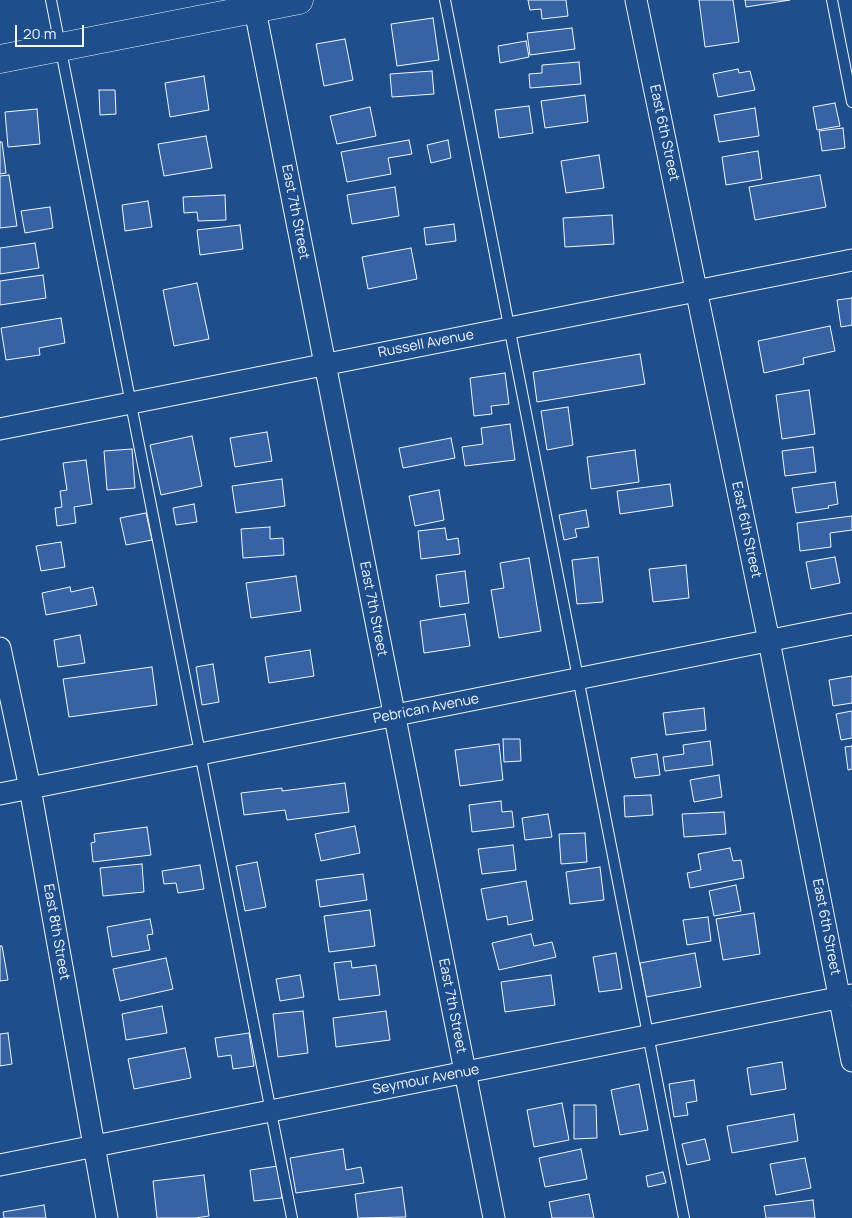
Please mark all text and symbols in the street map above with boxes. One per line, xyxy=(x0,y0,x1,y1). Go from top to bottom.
scale bar xyxy=(18,15,86,47)
text: 20 m xyxy=(23,23,56,44)
street label: East 6th Street xyxy=(646,83,682,183)
street label: East 7th Street xyxy=(278,163,312,261)
street label: Russell Avenue xyxy=(377,326,475,362)
street label: East 6th Street xyxy=(728,480,764,580)
street label: East 7th Street xyxy=(356,560,390,658)
street label: Pebrican Avenue xyxy=(372,690,480,728)
street label: East 6th Street xyxy=(808,877,844,977)
street label: East 8th Street xyxy=(39,883,73,981)
street label: East 7th Street xyxy=(435,957,469,1055)
street label: Seymour Avenue xyxy=(371,1061,481,1099)

